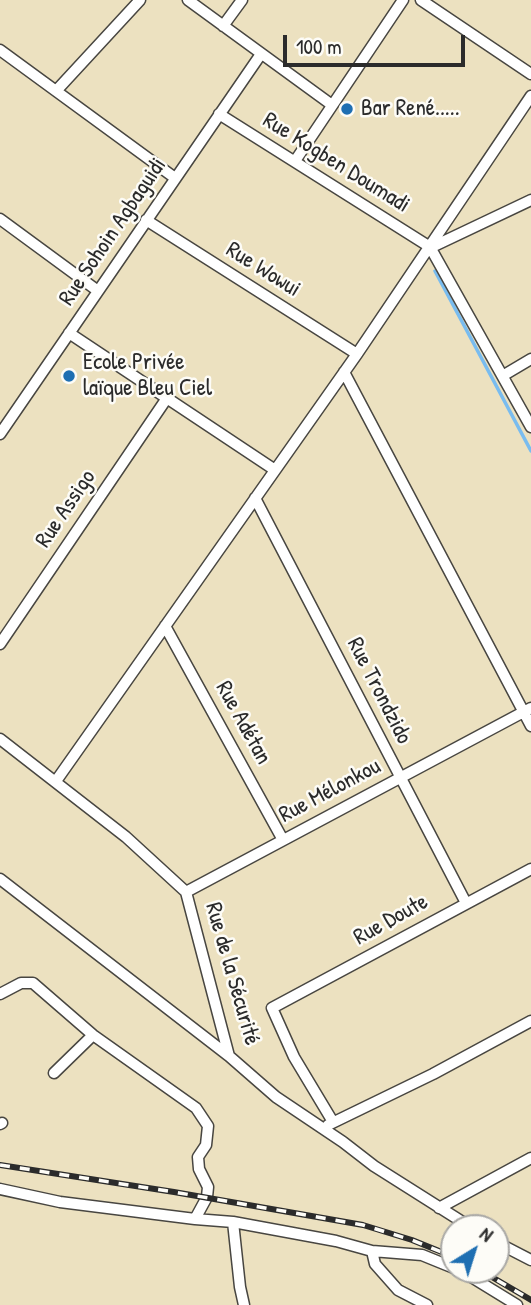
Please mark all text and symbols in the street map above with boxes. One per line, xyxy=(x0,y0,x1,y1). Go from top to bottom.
scale bar xyxy=(286,21,468,65)
text: 100 m xyxy=(296,32,342,61)
place label: Bar René..... xyxy=(361,95,460,123)
marker: Bar René..... xyxy=(339,101,355,117)
street label: Rue Kogben Doumadi xyxy=(257,107,415,219)
street label: Rue Sohoin Agbaguidi xyxy=(53,153,173,311)
street label: Rue Wowui xyxy=(221,236,305,304)
place label: Ecole Privée laïque Bleu Ciel xyxy=(83,349,212,403)
marker: Ecole Privée laïque Bleu Ciel xyxy=(61,368,77,384)
street label: Rue Assigo xyxy=(30,465,102,553)
street label: Rue Trondzido xyxy=(340,633,418,749)
street label: Rue Adétan xyxy=(209,677,277,769)
street label: Rue Mélonkou xyxy=(275,753,385,829)
street label: Rue Doute xyxy=(349,888,433,952)
street label: Rue de la Sécurité xyxy=(198,900,266,1048)
north arrow xyxy=(440,1214,510,1284)
text: N xyxy=(475,1221,499,1247)

